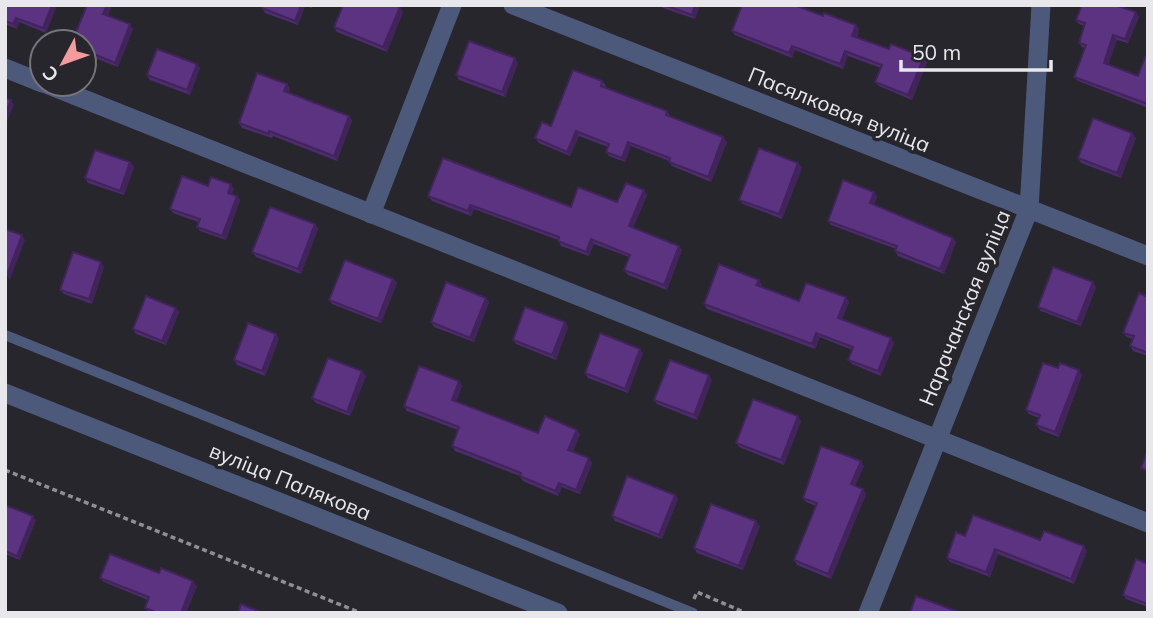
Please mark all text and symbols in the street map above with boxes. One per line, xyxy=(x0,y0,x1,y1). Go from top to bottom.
north arrow xyxy=(28,28,98,98)
scale bar xyxy=(901,28,1052,72)
text: 50 m xyxy=(912,39,961,65)
text: С xyxy=(37,61,63,87)
street label: Пасялковая вуліца xyxy=(745,61,934,157)
street label: Нарачанская вуліца xyxy=(913,206,1015,409)
street label: вуліца Палякова xyxy=(206,437,375,525)

